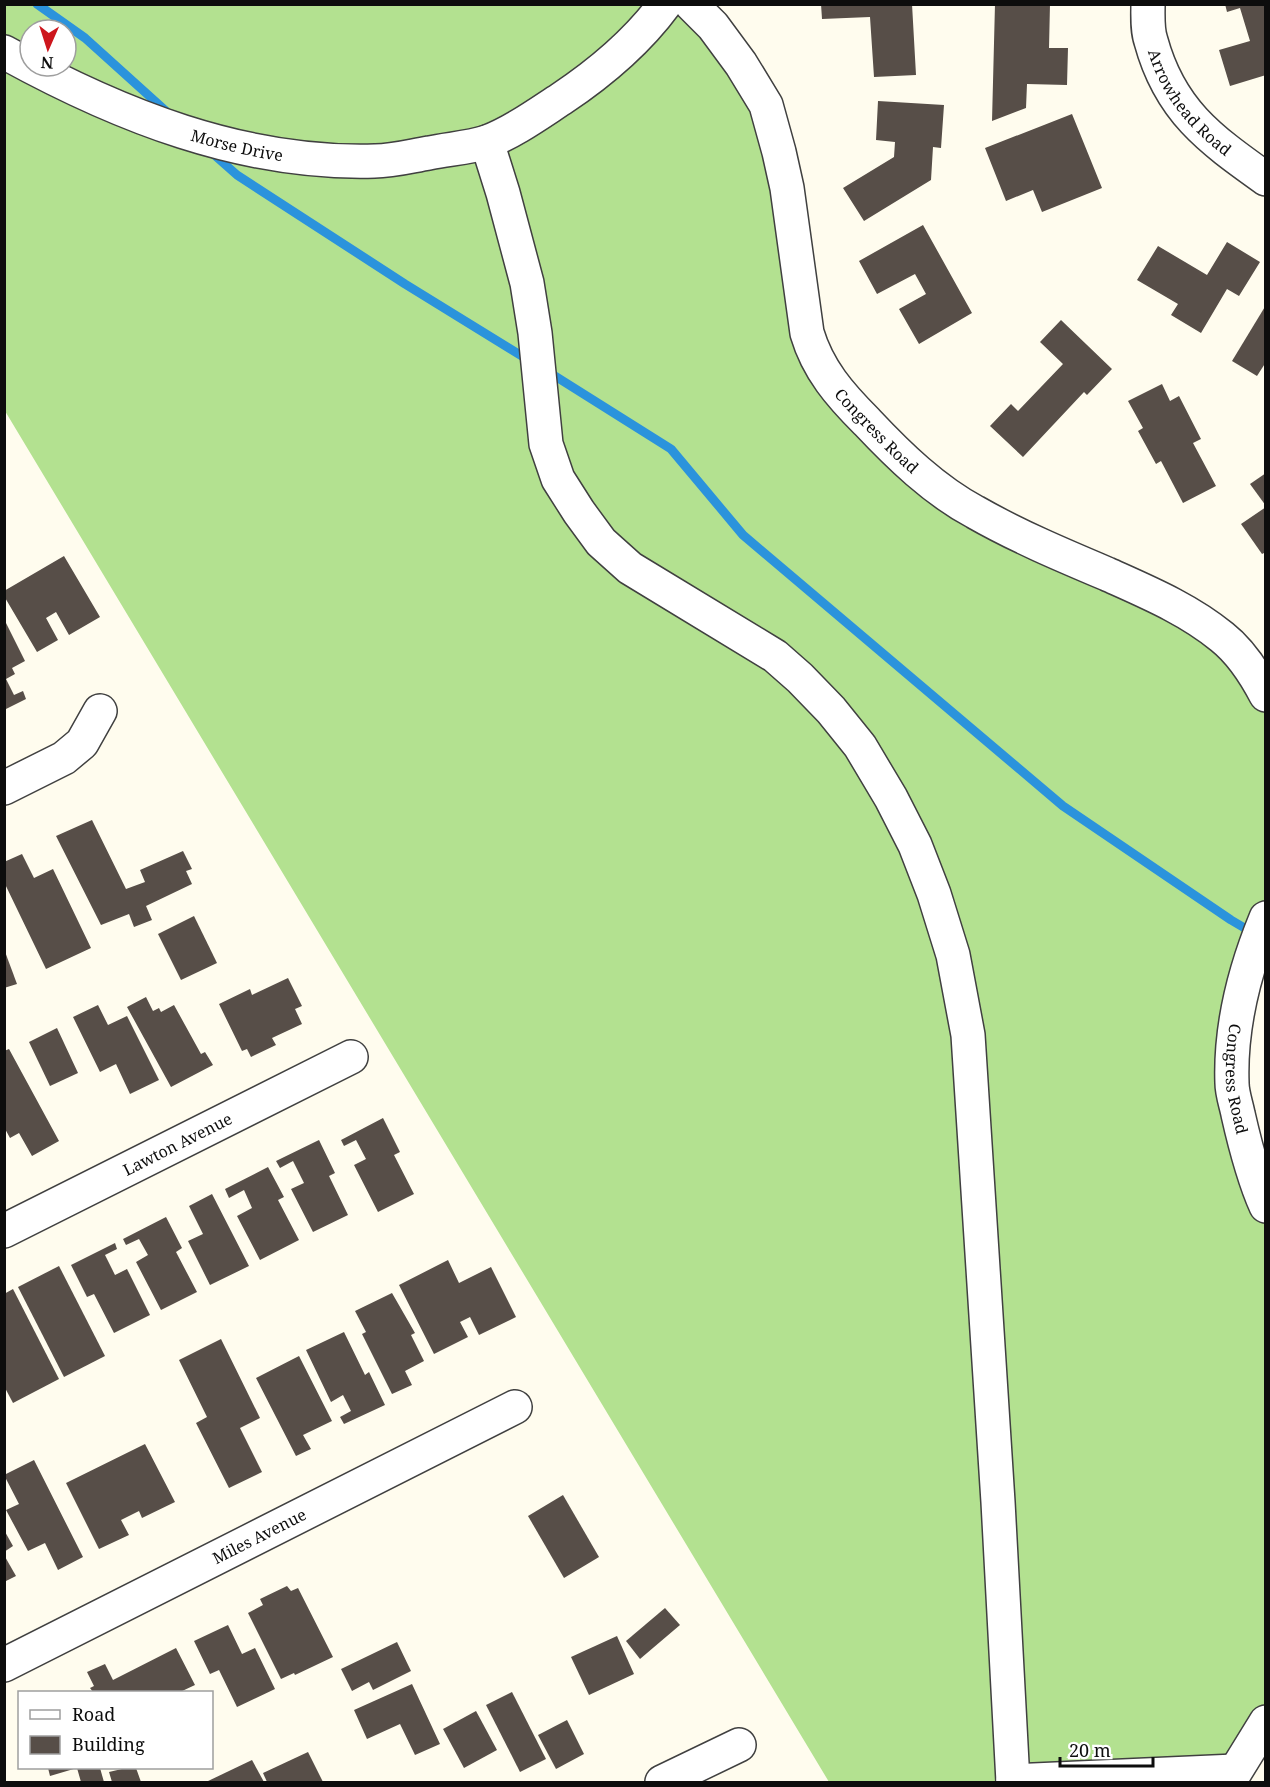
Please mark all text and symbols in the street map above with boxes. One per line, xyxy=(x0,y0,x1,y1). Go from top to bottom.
north arrow xyxy=(18,18,78,78)
street label: Arrowhead Road xyxy=(1143,46,1236,161)
text: N xyxy=(40,52,54,74)
street label: Morse Drive xyxy=(188,124,285,166)
street label: Congress Road xyxy=(830,384,923,478)
street label: Congress Road xyxy=(1221,1022,1253,1136)
street label: Lawton Avenue xyxy=(119,1107,236,1181)
street label: Miles Avenue xyxy=(209,1503,310,1569)
legend xyxy=(18,1691,213,1769)
text: Road xyxy=(72,1702,115,1726)
scale bar xyxy=(1060,1730,1153,1768)
text: Building xyxy=(72,1732,145,1756)
text: 20 m xyxy=(1069,1738,1111,1762)

